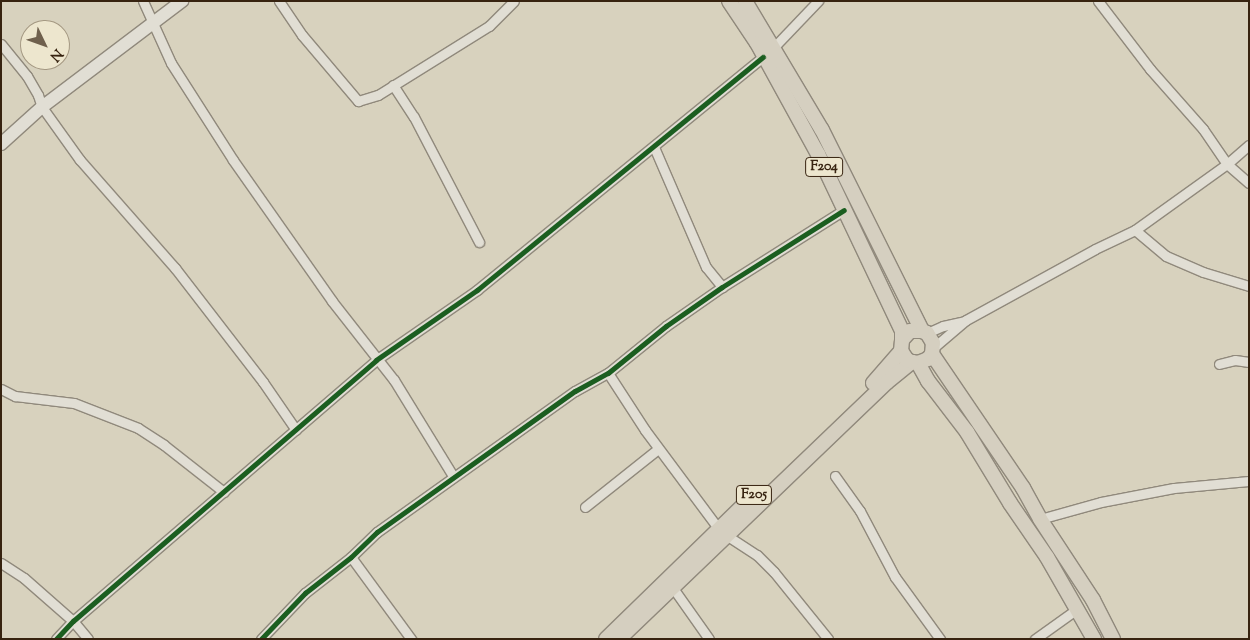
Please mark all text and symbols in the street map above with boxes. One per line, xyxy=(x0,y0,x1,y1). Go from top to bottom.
north arrow xyxy=(20,20,70,70)
text: N xyxy=(44,44,67,65)
road number: F204 xyxy=(804,156,844,178)
road number: F205 xyxy=(735,484,773,506)

